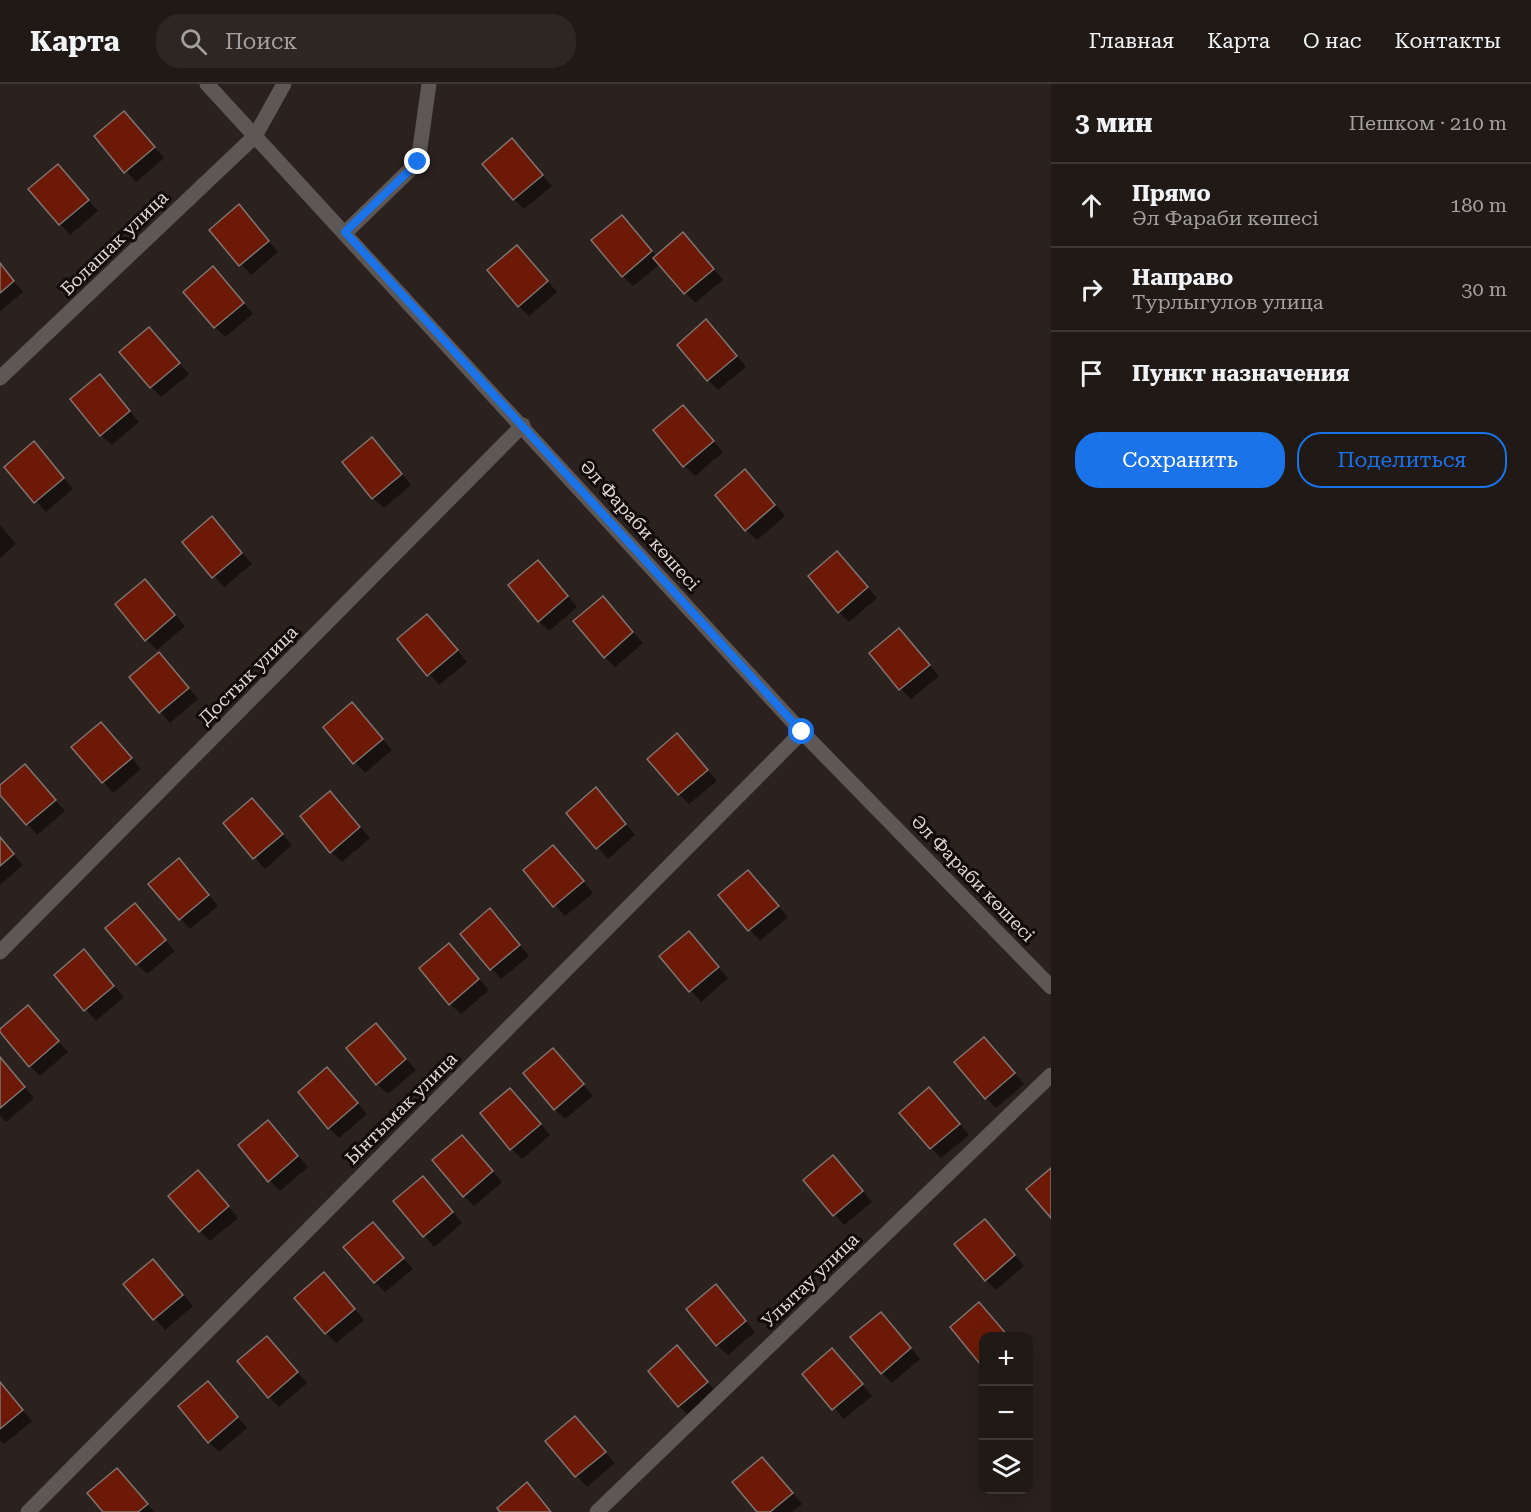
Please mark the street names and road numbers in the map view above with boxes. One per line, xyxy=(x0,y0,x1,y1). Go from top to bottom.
street label: Болашак улица xyxy=(56,186,172,299)
street label: Әл Фараби көшесі xyxy=(576,456,704,595)
street label: Достык улица xyxy=(194,621,302,729)
street label: Әл Фараби көшесі xyxy=(907,810,1039,946)
street label: Ынтымак улица xyxy=(341,1048,461,1168)
street label: Улытау улица xyxy=(757,1228,863,1331)

